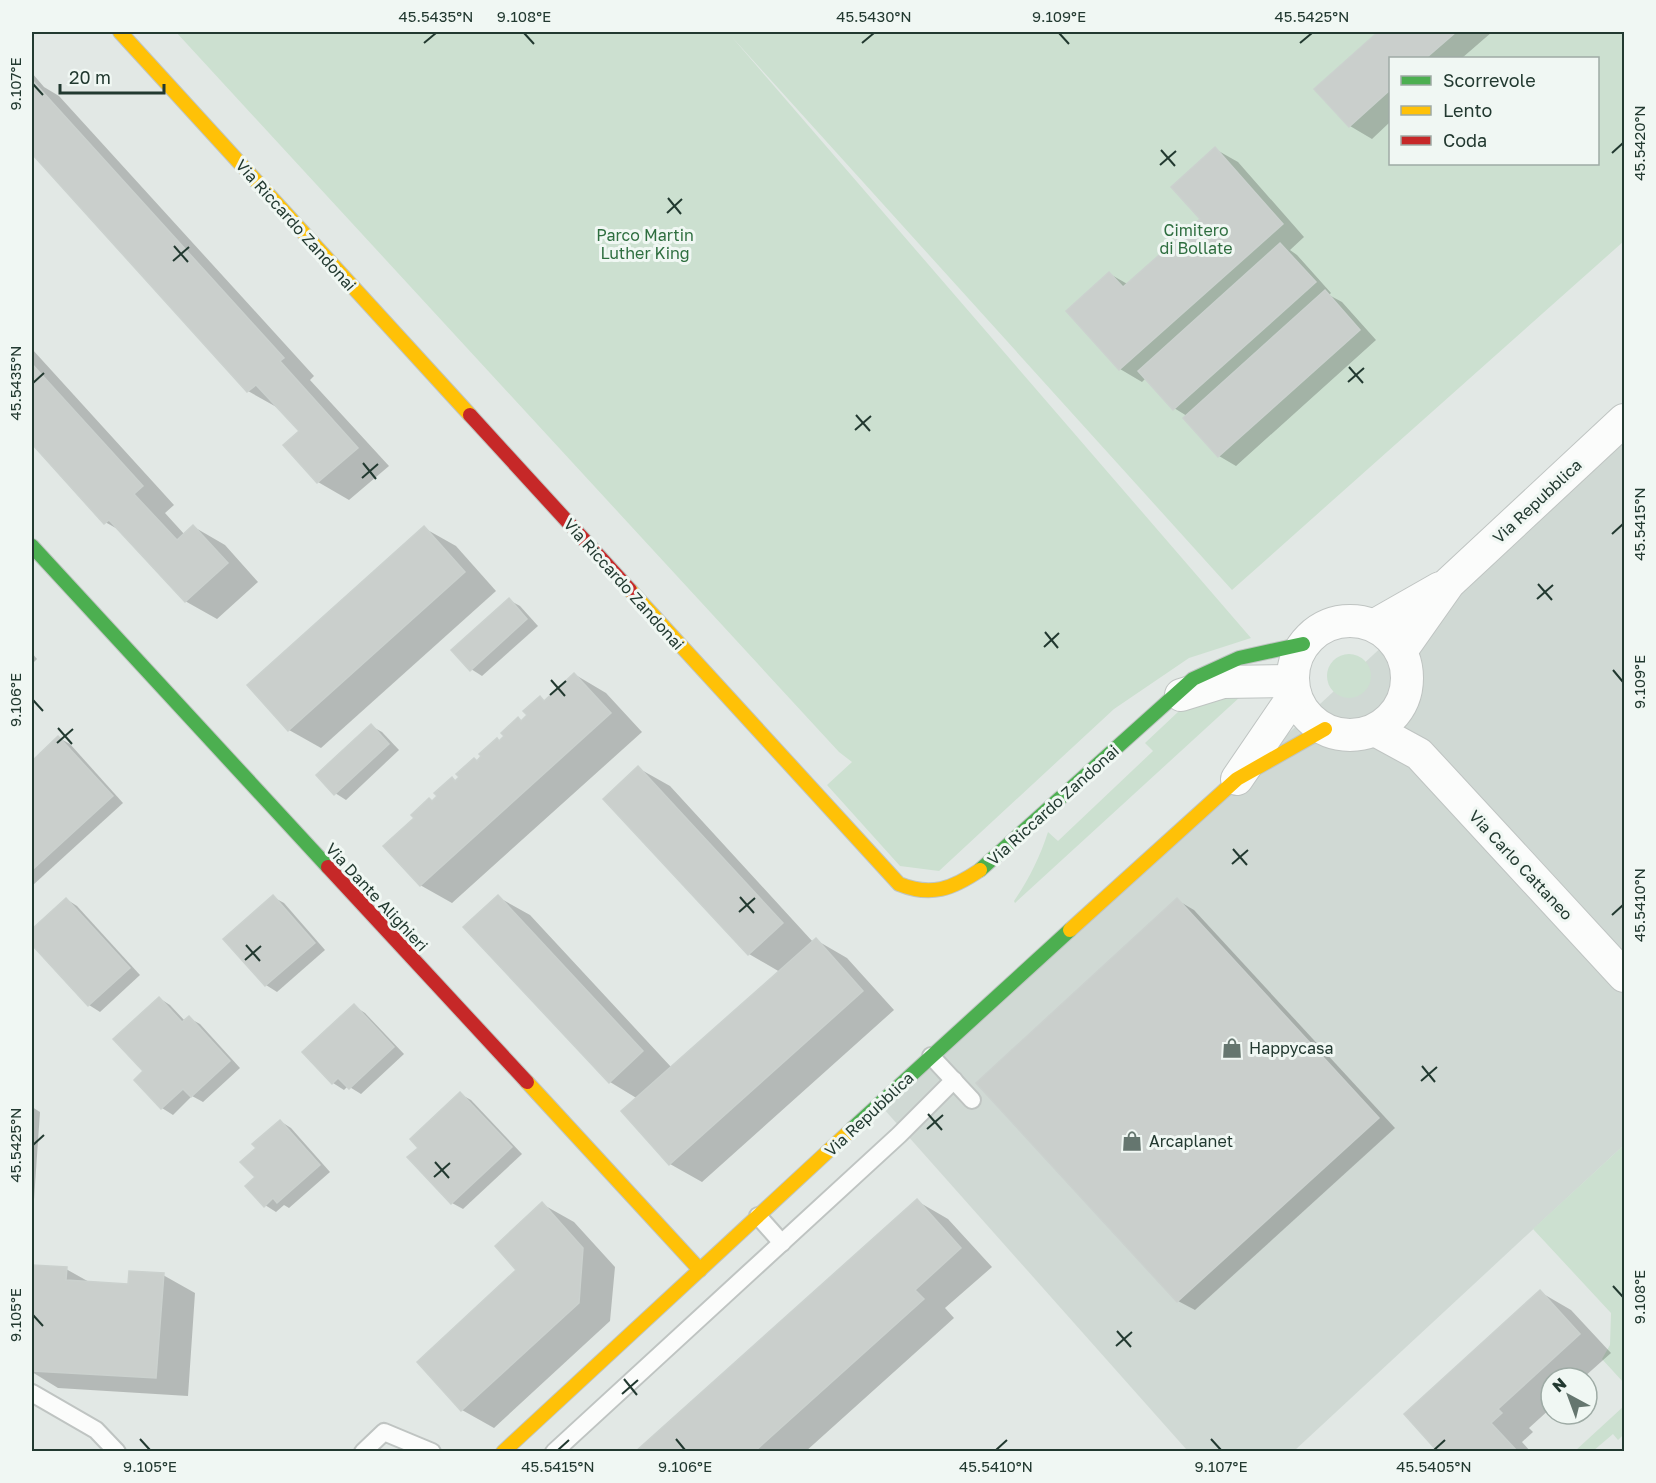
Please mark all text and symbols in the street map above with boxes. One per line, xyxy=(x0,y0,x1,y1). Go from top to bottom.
text: 45.5435°N xyxy=(399,7,473,25)
text: 9.108°E xyxy=(497,7,551,25)
text: 45.5430°N xyxy=(836,7,912,25)
text: 9.109°E xyxy=(1032,7,1086,25)
text: 45.5425°N xyxy=(1275,7,1349,25)
text: 9.107°E xyxy=(6,57,24,111)
scale bar xyxy=(60,57,164,95)
legend xyxy=(1389,57,1599,165)
text: 20 m xyxy=(69,66,111,88)
text: Scorrevole xyxy=(1443,69,1536,91)
text: Lento xyxy=(1443,99,1492,121)
text: 45.5420°N xyxy=(1630,105,1648,181)
text: Coda xyxy=(1443,129,1487,151)
street label: Via Riccardo Zandonai xyxy=(232,155,360,295)
park label: Cimitero di Bollate xyxy=(1159,220,1233,258)
park label: Parco Martin Luther King xyxy=(596,225,694,263)
text: 45.5435°N xyxy=(6,346,24,420)
street label: Via Repubblica xyxy=(1488,455,1586,547)
text: 45.5415°N xyxy=(1630,487,1648,561)
street label: Via Riccardo Zandonai xyxy=(560,514,688,654)
text: 9.109°E xyxy=(1630,655,1648,709)
text: 9.106°E xyxy=(6,673,24,727)
street label: Via Riccardo Zandonai xyxy=(983,741,1123,869)
street label: Via Carlo Cattaneo xyxy=(1465,806,1577,924)
street label: Via Dante Alighieri xyxy=(322,839,432,955)
text: 45.5410°N xyxy=(1630,868,1648,942)
shop icon: Happycasa xyxy=(1220,1036,1244,1060)
place label: Happycasa xyxy=(1249,1038,1333,1058)
street label: Via Repubblica xyxy=(820,1068,918,1160)
text: 45.5425°N xyxy=(6,1108,24,1182)
shop icon: Arcaplanet xyxy=(1120,1129,1144,1153)
place label: Arcaplanet xyxy=(1149,1131,1233,1151)
text: 9.108°E xyxy=(1630,1270,1648,1324)
text: 9.105°E xyxy=(6,1288,24,1342)
north arrow xyxy=(1539,1366,1599,1426)
text: N xyxy=(1548,1373,1570,1396)
text: 9.105°E xyxy=(123,1457,177,1475)
text: 45.5415°N xyxy=(521,1457,595,1475)
text: 9.106°E xyxy=(658,1457,712,1475)
text: 45.5410°N xyxy=(959,1457,1033,1475)
text: 9.107°E xyxy=(1194,1457,1248,1475)
text: 45.5405°N xyxy=(1396,1457,1472,1475)

